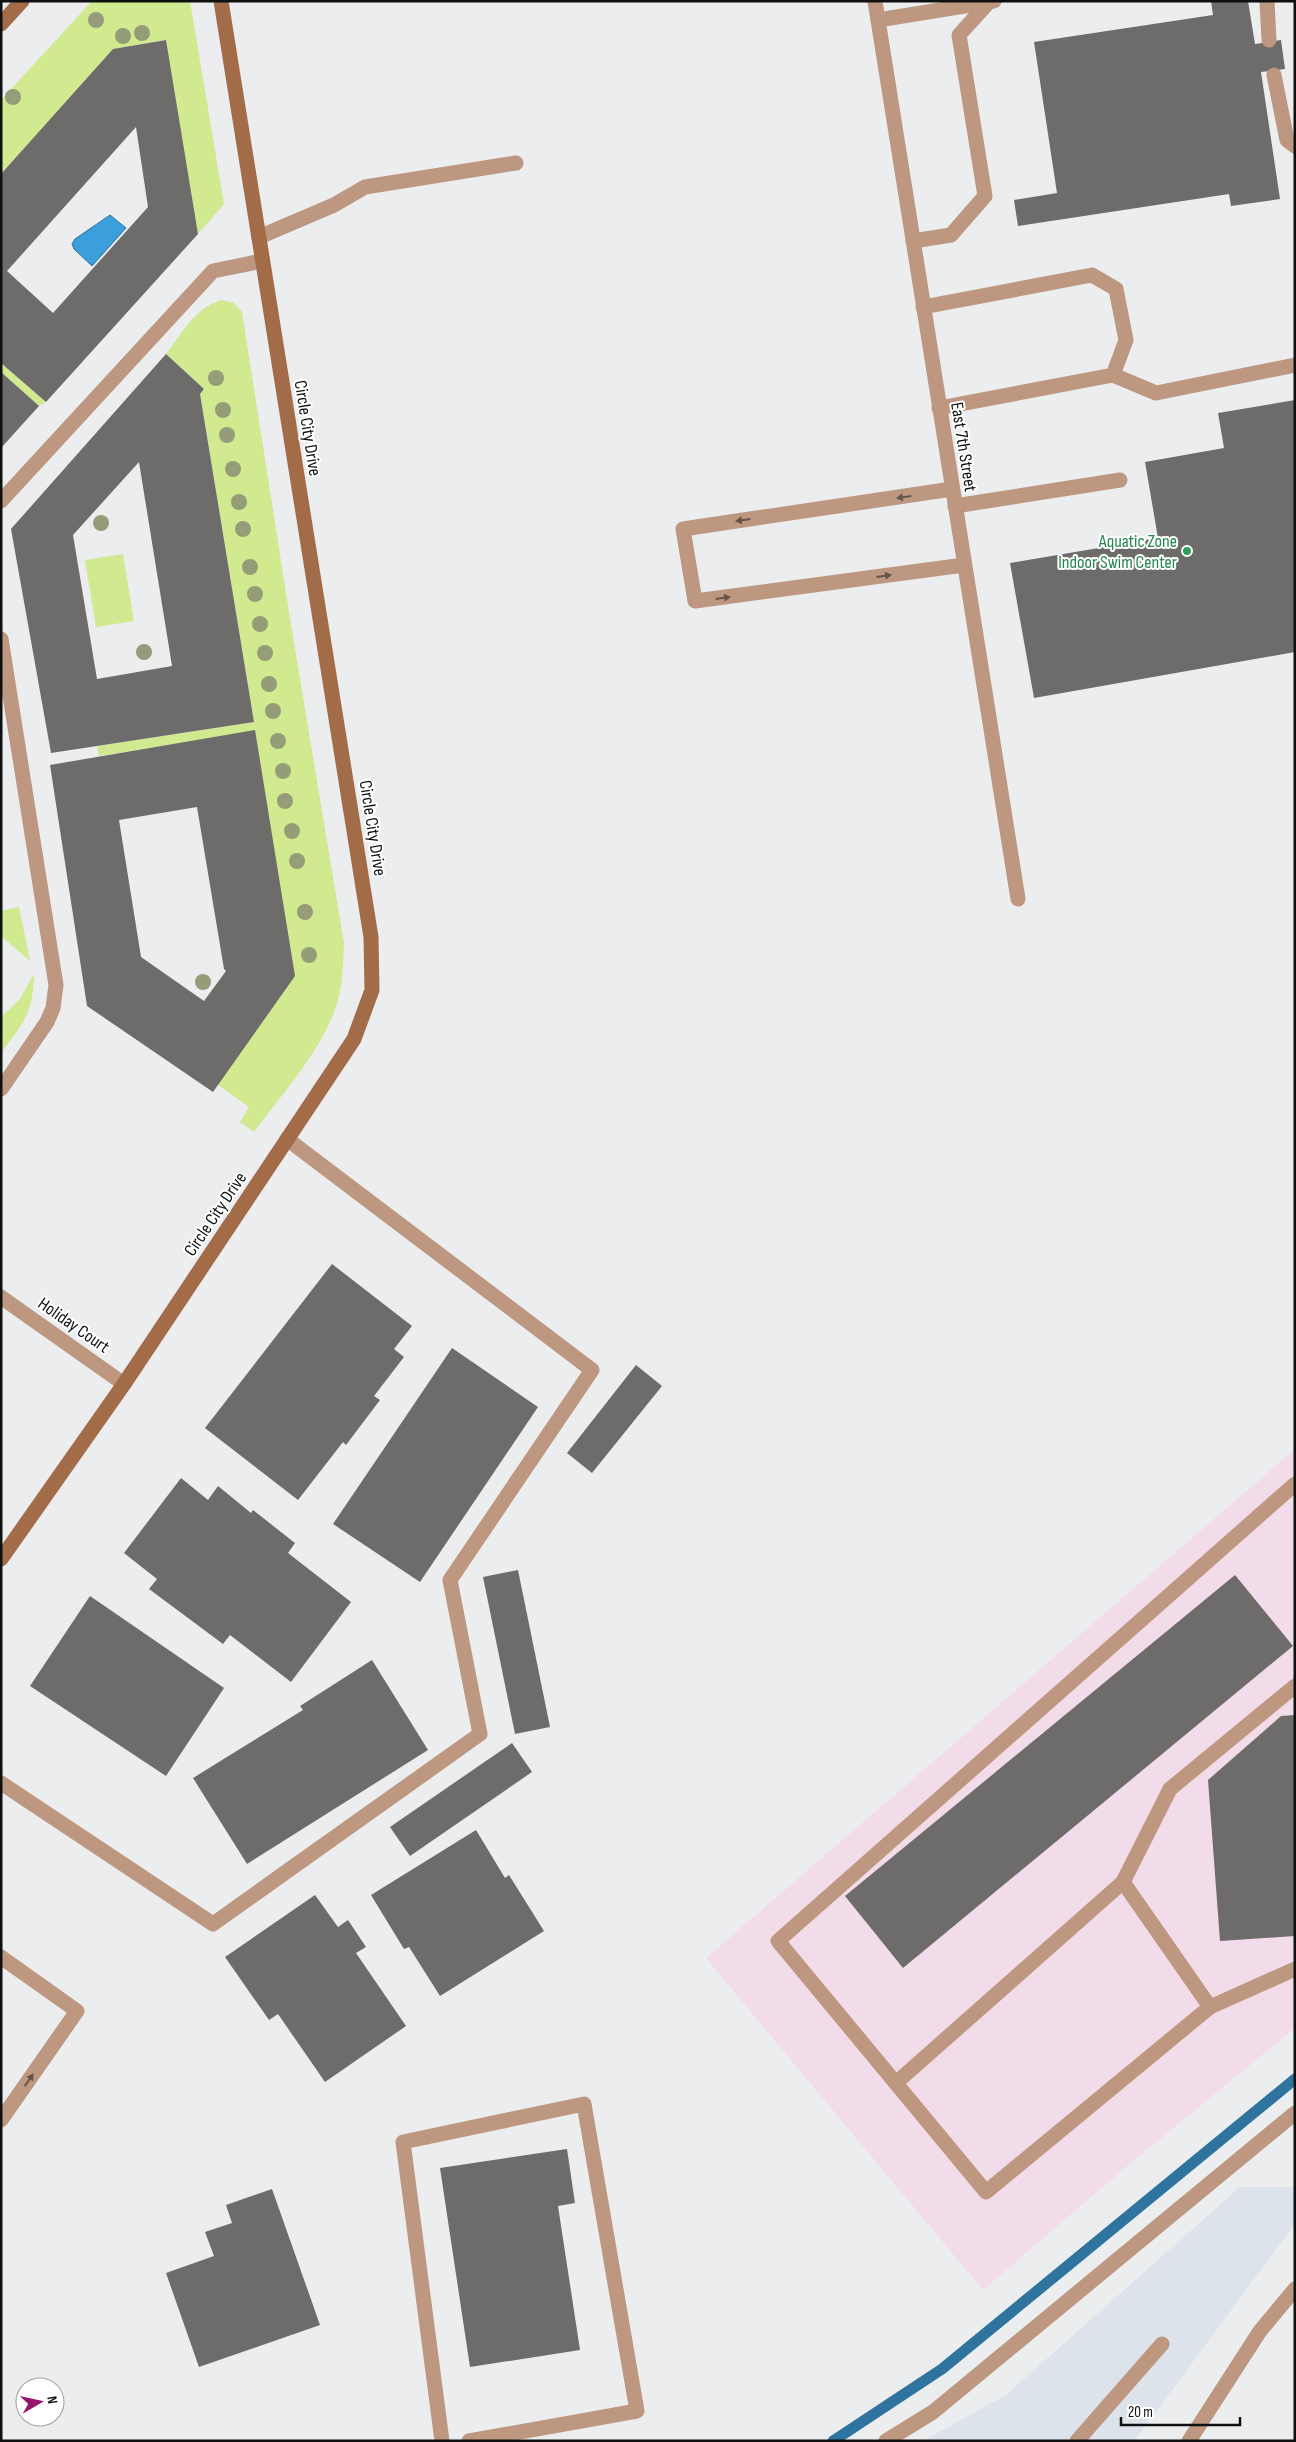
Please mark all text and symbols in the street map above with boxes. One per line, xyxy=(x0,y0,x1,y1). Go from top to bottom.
street label: Circle City Drive xyxy=(290,379,325,477)
street label: East 7th Street xyxy=(946,401,981,494)
one-way arrow xyxy=(896,493,912,501)
one-way arrow xyxy=(735,517,751,525)
place label: Aquatic Zone Indoor Swim Center xyxy=(1058,531,1177,573)
marker: Aquatic Zone Indoor Swim Center xyxy=(1181,545,1193,557)
one-way arrow xyxy=(877,572,893,580)
one-way arrow xyxy=(716,593,732,601)
street label: Circle City Drive xyxy=(355,779,390,877)
street label: Circle City Drive xyxy=(180,1168,251,1260)
street label: Holiday Court xyxy=(34,1293,114,1358)
one-way arrow xyxy=(24,2073,34,2087)
north arrow xyxy=(15,2377,65,2427)
scale bar xyxy=(1121,2394,1240,2426)
text: N xyxy=(43,2395,61,2405)
text: 20 m xyxy=(1128,2403,1153,2422)

